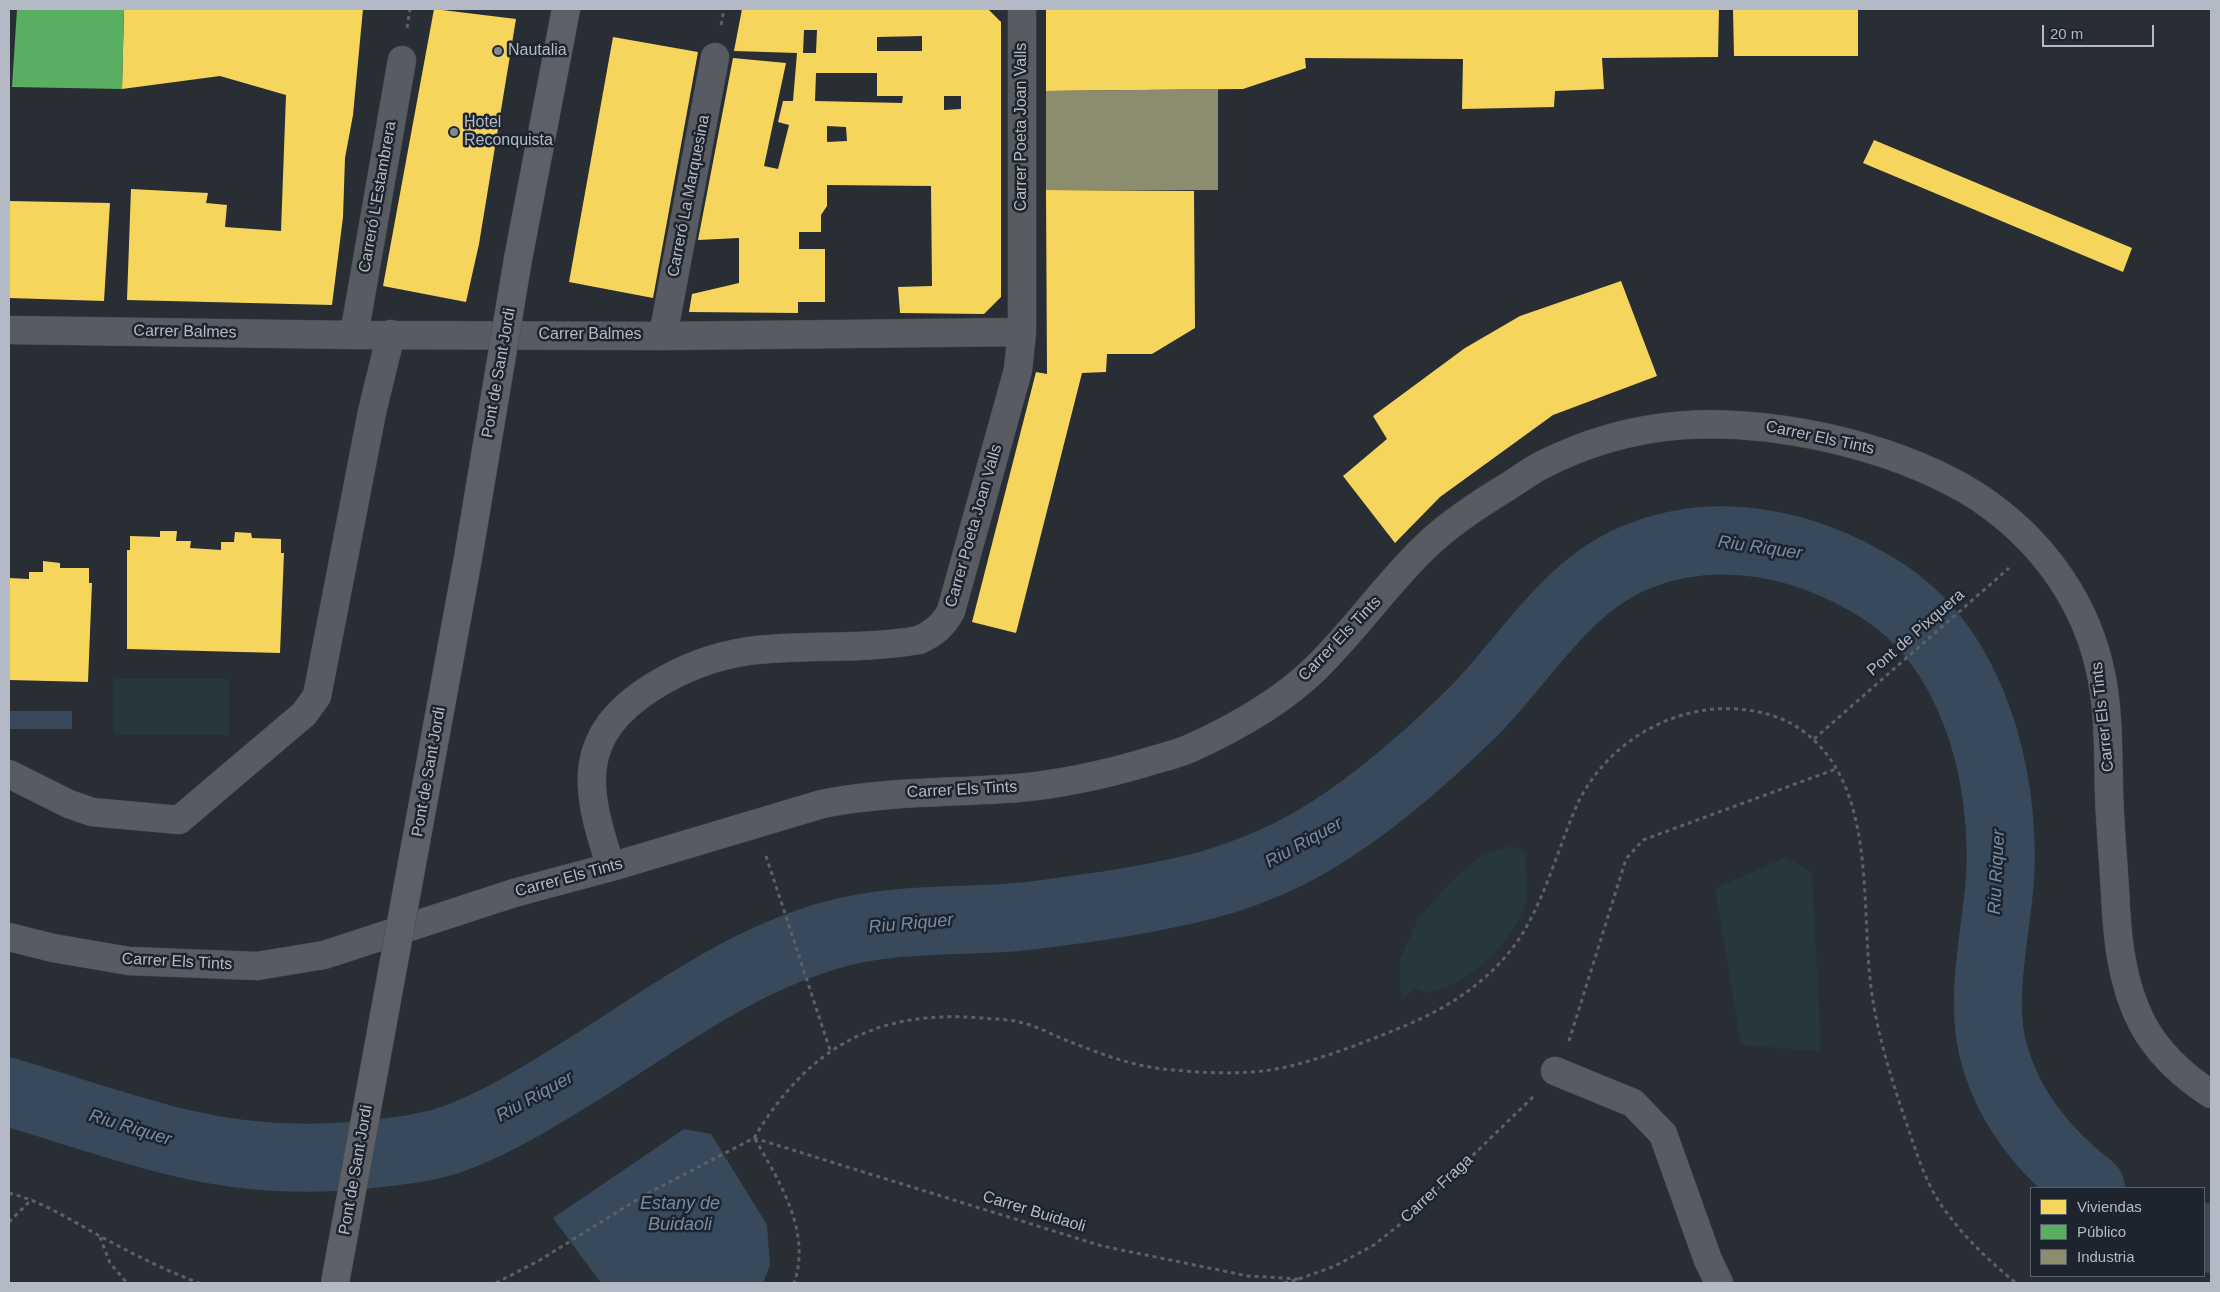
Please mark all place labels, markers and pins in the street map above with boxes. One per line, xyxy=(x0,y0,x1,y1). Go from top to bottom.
place label: Nautalia xyxy=(508,41,567,61)
marker: Nautalia xyxy=(492,45,504,57)
place label: Hotel Reconquista xyxy=(464,113,553,151)
marker: Hotel Reconquista xyxy=(448,126,460,138)

